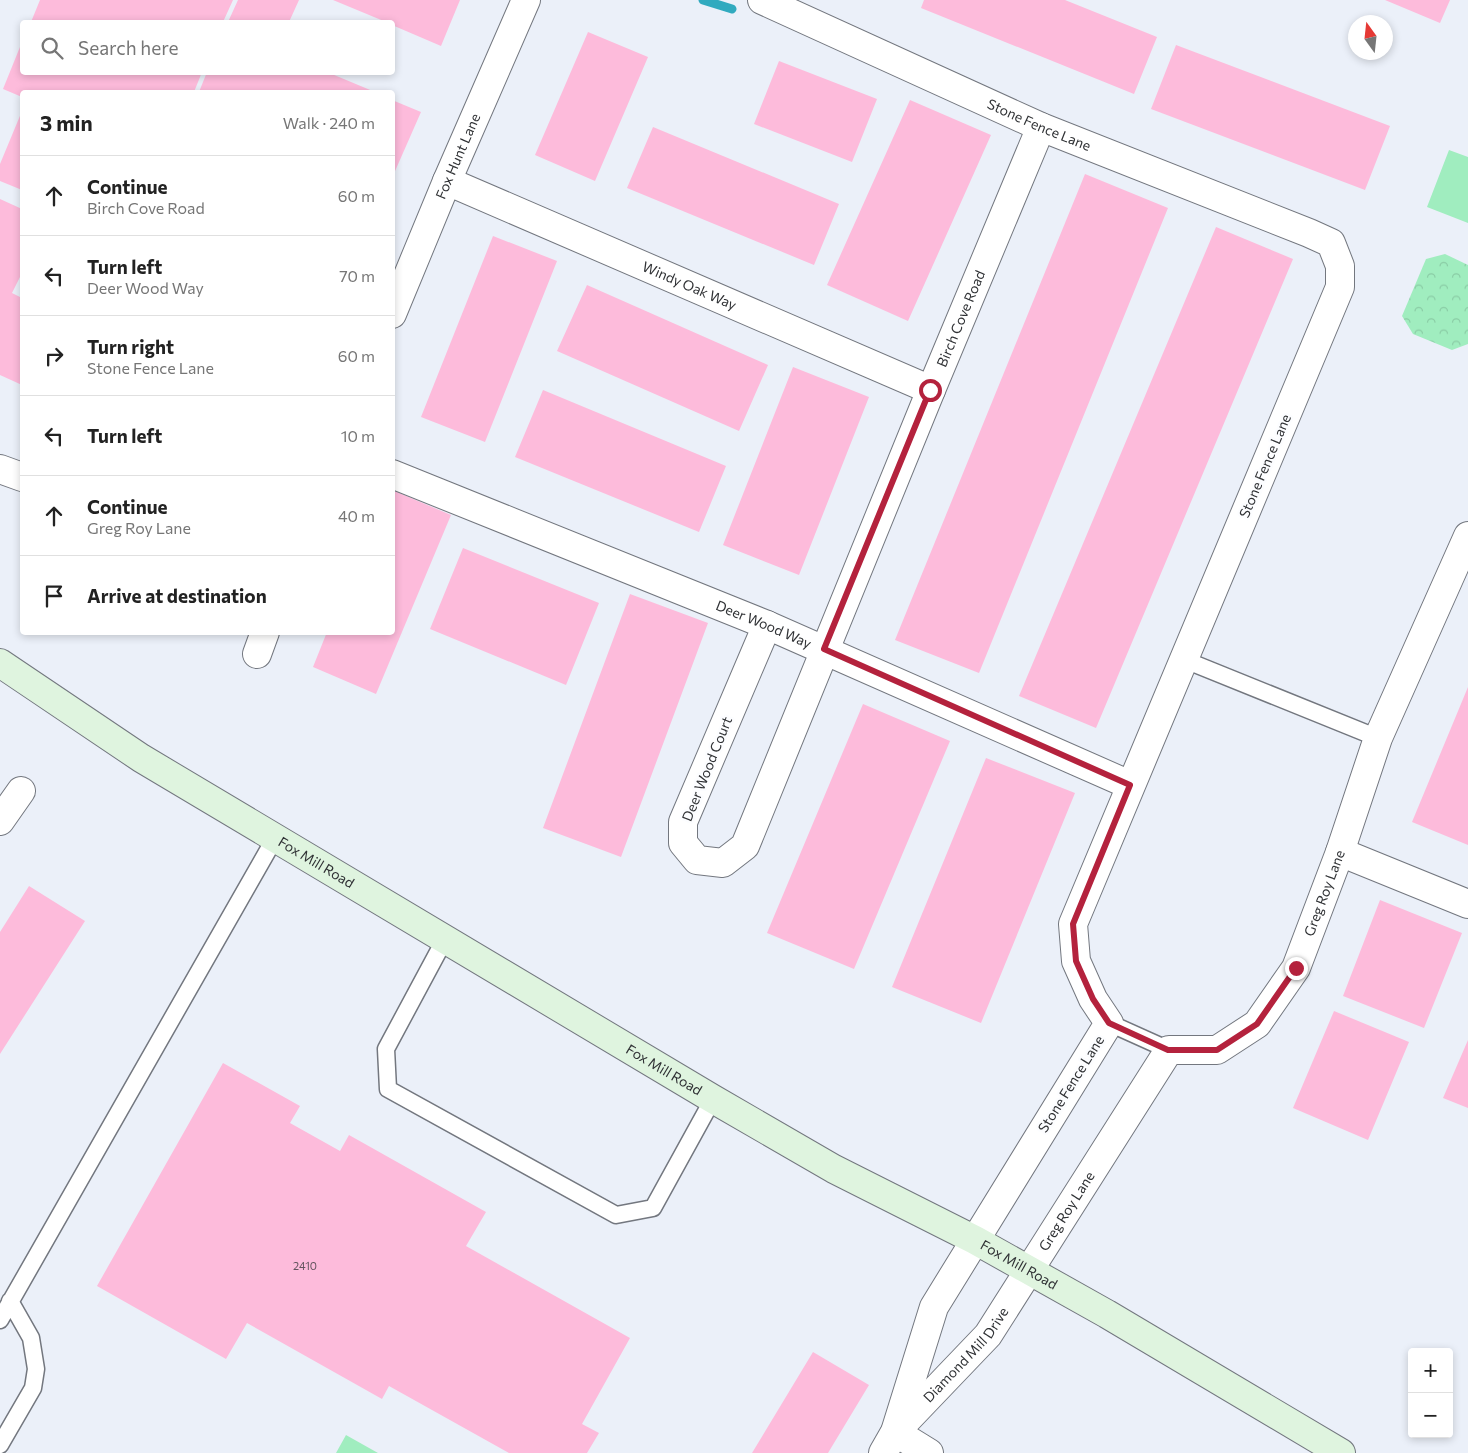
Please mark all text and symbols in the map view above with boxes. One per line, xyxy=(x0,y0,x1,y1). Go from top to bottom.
north arrow xyxy=(1348,15,1393,60)
search box xyxy=(20,20,395,75)
icon: search xyxy=(38,34,66,62)
text: Search here xyxy=(78,36,178,59)
street label: Stone Fence Lane xyxy=(985,95,1094,154)
text: 3 min xyxy=(40,110,93,135)
street label: Fox Hunt Lane xyxy=(432,111,483,201)
text: Walk · 240 m xyxy=(283,113,375,132)
text: Continue xyxy=(87,175,167,198)
icon: ahead xyxy=(40,182,68,210)
text: 60 m xyxy=(338,186,375,205)
text: Birch Cove Road xyxy=(87,198,205,217)
text: Turn left xyxy=(87,255,162,278)
street label: Windy Oak Way xyxy=(640,257,739,313)
icon: left xyxy=(40,262,68,290)
text: 70 m xyxy=(339,266,375,285)
street label: Birch Cove Road xyxy=(933,268,988,369)
text: Deer Wood Way xyxy=(87,278,204,297)
text: Turn right xyxy=(87,335,174,358)
icon: right xyxy=(40,342,68,370)
text: 60 m xyxy=(338,346,375,365)
text: Stone Fence Lane xyxy=(87,358,214,377)
route start xyxy=(919,379,942,402)
street label: Stone Fence Lane xyxy=(1235,411,1294,520)
icon: left xyxy=(40,422,68,450)
text: Turn left xyxy=(87,424,162,447)
text: 10 m xyxy=(341,426,375,445)
text: Continue xyxy=(87,495,167,518)
icon: ahead xyxy=(40,502,68,530)
text: 40 m xyxy=(338,506,375,525)
text: Greg Roy Lane xyxy=(87,518,191,537)
icon: arrive xyxy=(40,582,68,610)
text: Arrive at destination xyxy=(87,584,267,607)
street label: Deer Wood Way xyxy=(714,596,814,652)
street label: Deer Wood Court xyxy=(678,714,735,824)
street label: Fox Mill Road xyxy=(275,833,358,891)
street label: Greg Roy Lane xyxy=(1300,847,1348,938)
route end xyxy=(1285,957,1308,980)
street label: Stone Fence Lane xyxy=(1034,1032,1107,1135)
street label: Fox Mill Road xyxy=(623,1040,705,1099)
street label: Greg Roy Lane xyxy=(1035,1168,1098,1254)
street label: Fox Mill Road xyxy=(978,1236,1061,1293)
house number: 2410 xyxy=(293,1259,317,1272)
street label: Diamond Mill Drive xyxy=(919,1304,1012,1406)
map controls xyxy=(1408,1348,1453,1438)
button: + xyxy=(1408,1348,1453,1393)
button: − xyxy=(1408,1393,1453,1438)

